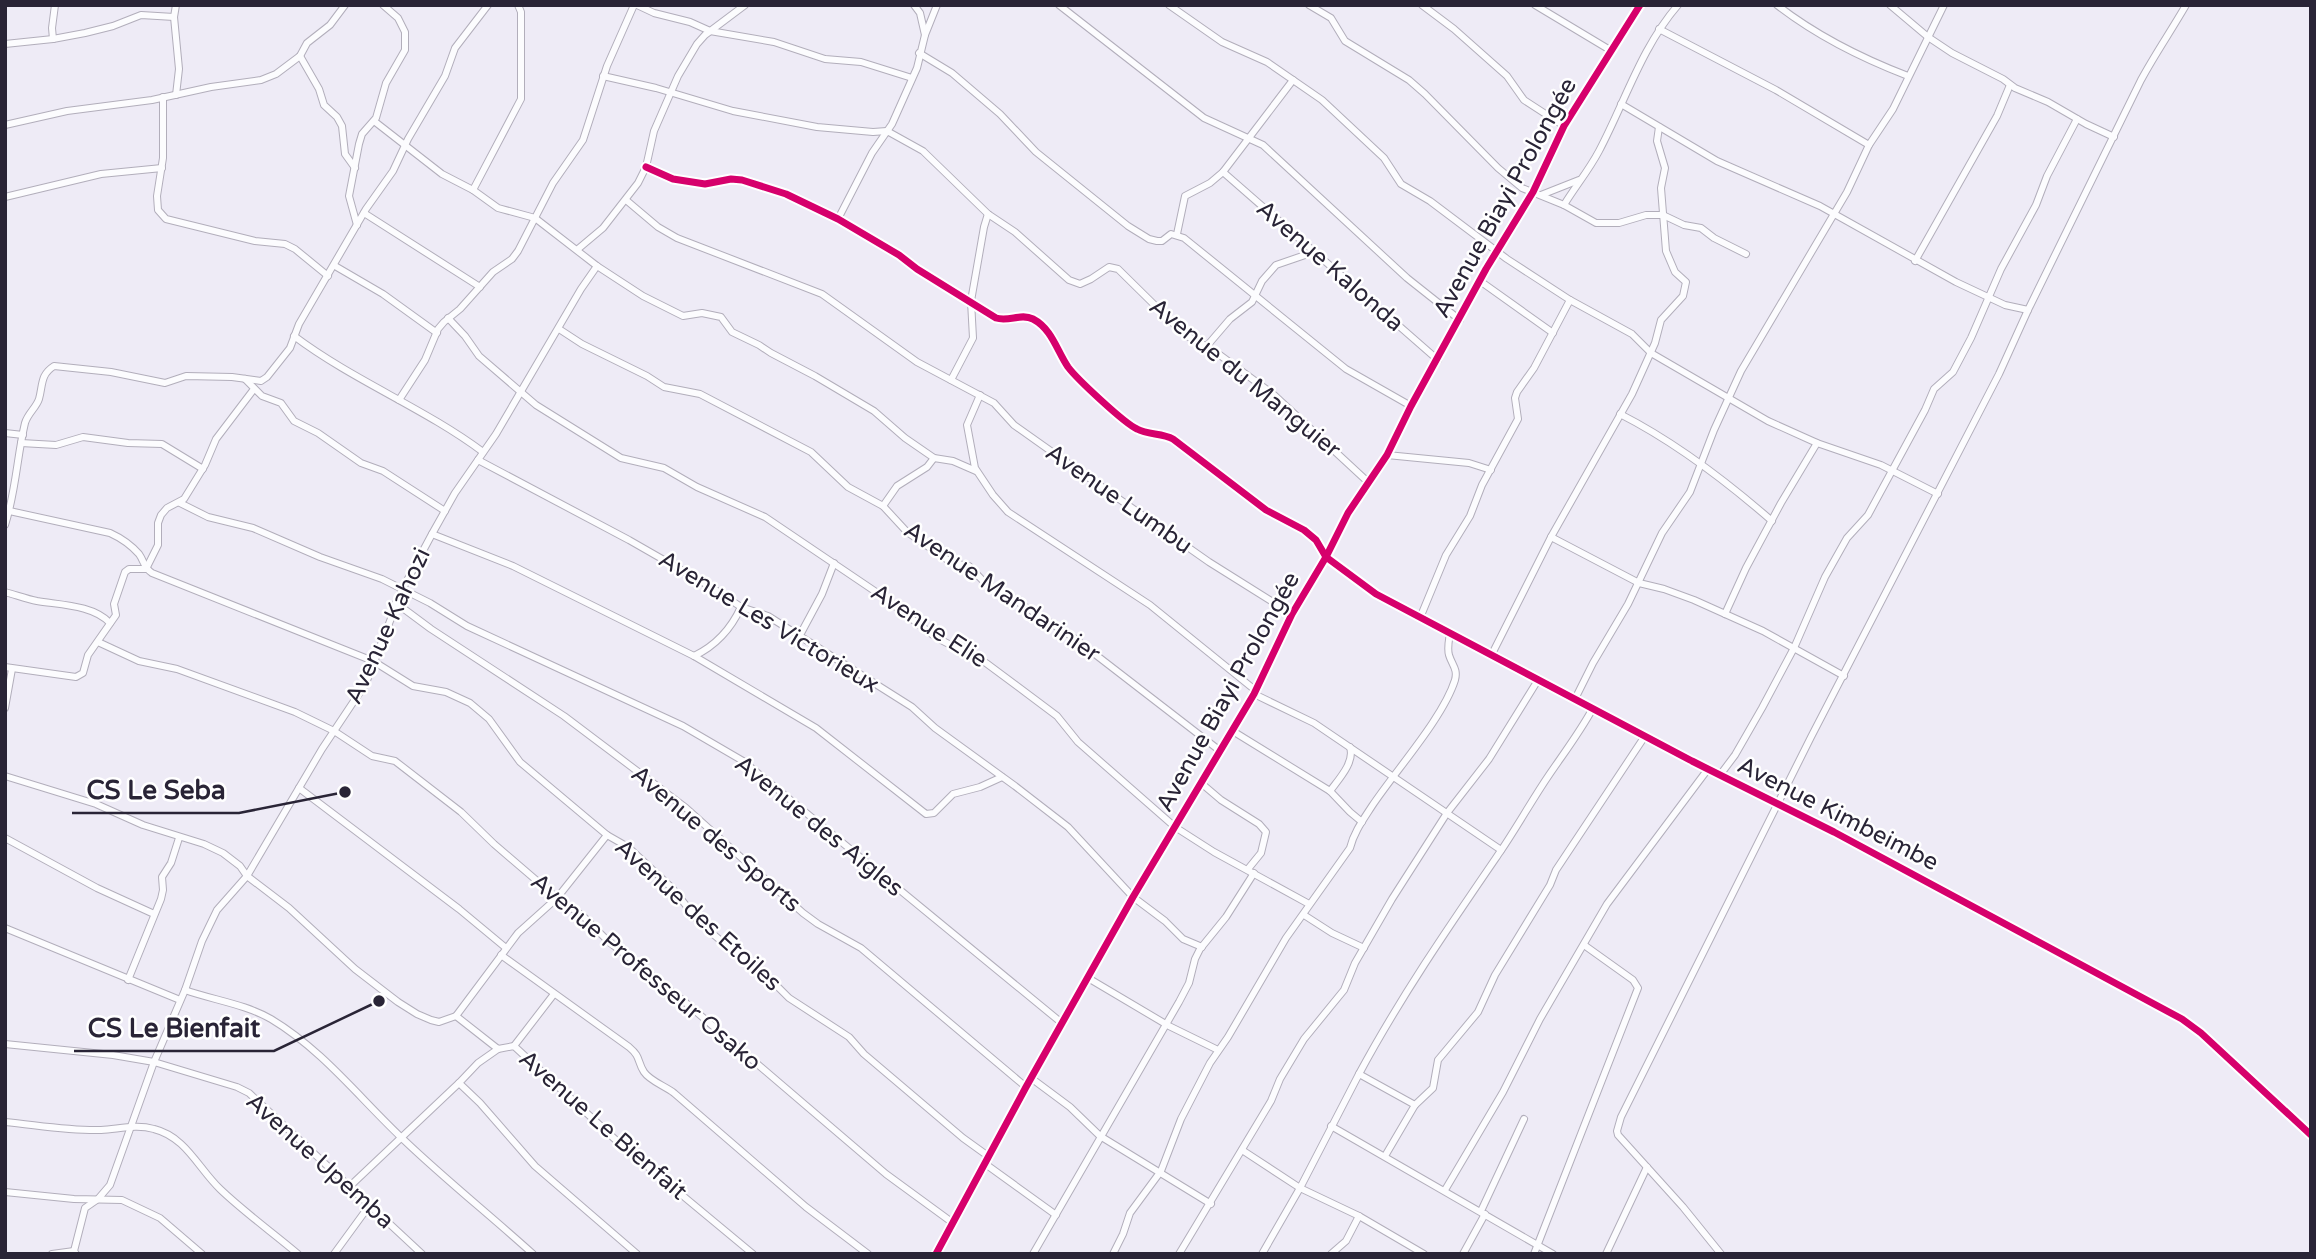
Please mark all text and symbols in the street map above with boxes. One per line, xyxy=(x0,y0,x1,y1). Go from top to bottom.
street label: Avenue Biayi Prolongée xyxy=(1427,73,1583,323)
street label: Avenue Kalonda xyxy=(1250,194,1410,338)
street label: Avenue du Manguier xyxy=(1143,292,1347,465)
street label: Avenue Lumbu xyxy=(1040,438,1198,560)
street label: Avenue Mandarinier xyxy=(898,516,1106,669)
street label: Avenue Kahozi xyxy=(339,543,437,709)
street label: Avenue Les Victorieux xyxy=(653,545,885,699)
street label: Avenue Biayi Prolongée xyxy=(1150,567,1306,817)
street label: Avenue Elie xyxy=(865,578,993,674)
street label: Avenue des Aigles xyxy=(729,749,909,903)
street label: Avenue Kimbeimbe xyxy=(1733,751,1943,877)
street label: Avenue des Sports xyxy=(625,759,807,919)
callout: CS Le Seba xyxy=(72,766,239,813)
text: CS Le Seba xyxy=(86,775,226,806)
street label: Avenue des Etoiles xyxy=(609,833,787,997)
street label: Avenue Professeur Osako xyxy=(525,867,767,1077)
callout: CS Le Bienfait xyxy=(74,1004,274,1051)
text: CS Le Bienfait xyxy=(88,1013,260,1044)
street label: Avenue Le Bienfait xyxy=(513,1044,693,1206)
street label: Avenue Upemba xyxy=(240,1087,400,1235)

